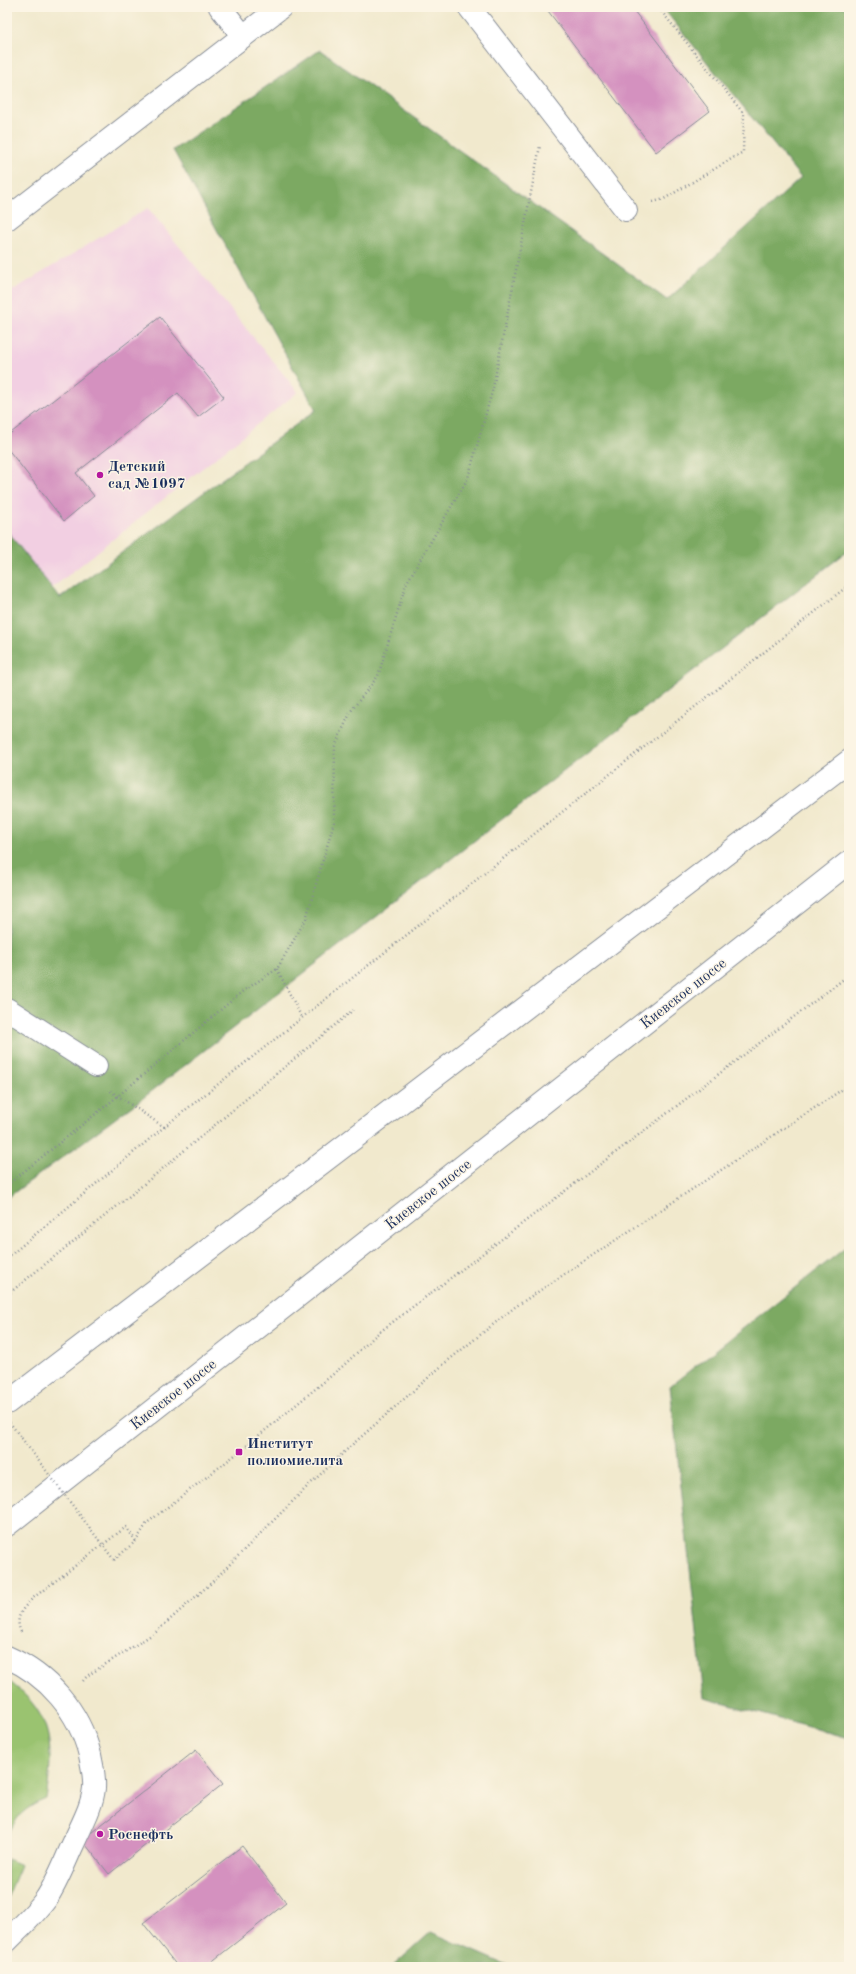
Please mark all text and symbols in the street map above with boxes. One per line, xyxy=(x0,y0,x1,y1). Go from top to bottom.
place label: Детский сад №1097 xyxy=(108,460,185,492)
marker: Детский сад №1097 xyxy=(95,470,105,480)
street label: Киевское шоссе xyxy=(638,956,730,1032)
street label: Киевское шоссе xyxy=(383,1157,475,1233)
street label: Киевское шоссе xyxy=(128,1357,220,1433)
place label: Институт полиомиелита xyxy=(247,1437,344,1469)
marker: Институт полиомиелита xyxy=(234,1447,244,1457)
place label: Роснефть xyxy=(108,1828,173,1843)
marker: Роснефть xyxy=(95,1829,105,1839)

